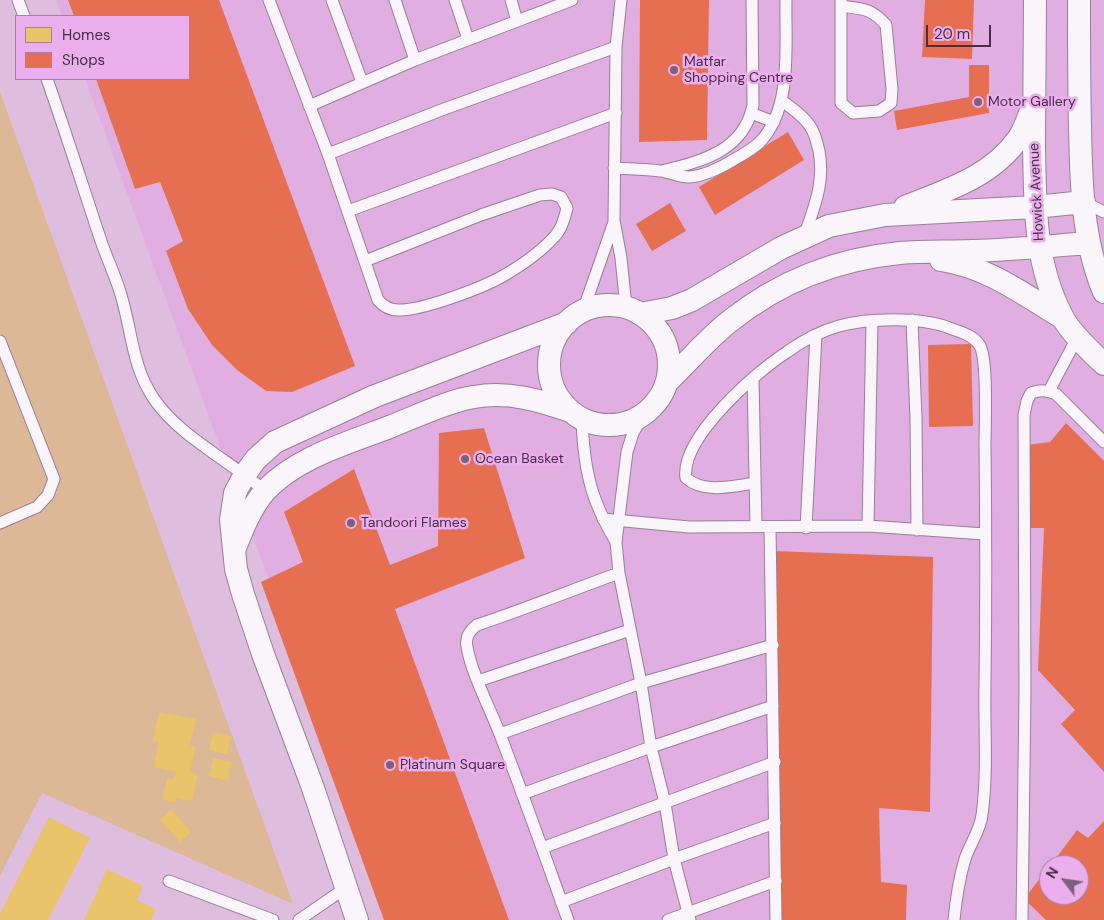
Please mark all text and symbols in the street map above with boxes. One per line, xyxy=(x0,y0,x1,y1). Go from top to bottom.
legend xyxy=(15,15,190,80)
scale bar xyxy=(929,15,994,47)
text: 20 m xyxy=(934,24,970,44)
text: Homes xyxy=(62,25,111,45)
text: Shops xyxy=(62,50,105,70)
place label: Matfar Shopping Centre xyxy=(684,54,793,86)
marker: Matfar Shopping Centre xyxy=(668,64,680,76)
place label: Motor Gallery xyxy=(988,94,1076,110)
marker: Motor Gallery xyxy=(972,96,984,108)
street label: Howick Avenue xyxy=(1026,143,1048,241)
place label: Ocean Basket xyxy=(475,451,564,467)
marker: Ocean Basket xyxy=(459,453,471,465)
place label: Tandoori Flames xyxy=(361,515,467,531)
marker: Tandoori Flames xyxy=(345,517,357,529)
place label: Platinum Square xyxy=(400,757,505,773)
marker: Platinum Square xyxy=(384,759,396,771)
north arrow xyxy=(1039,855,1089,905)
text: N xyxy=(1042,864,1062,882)

